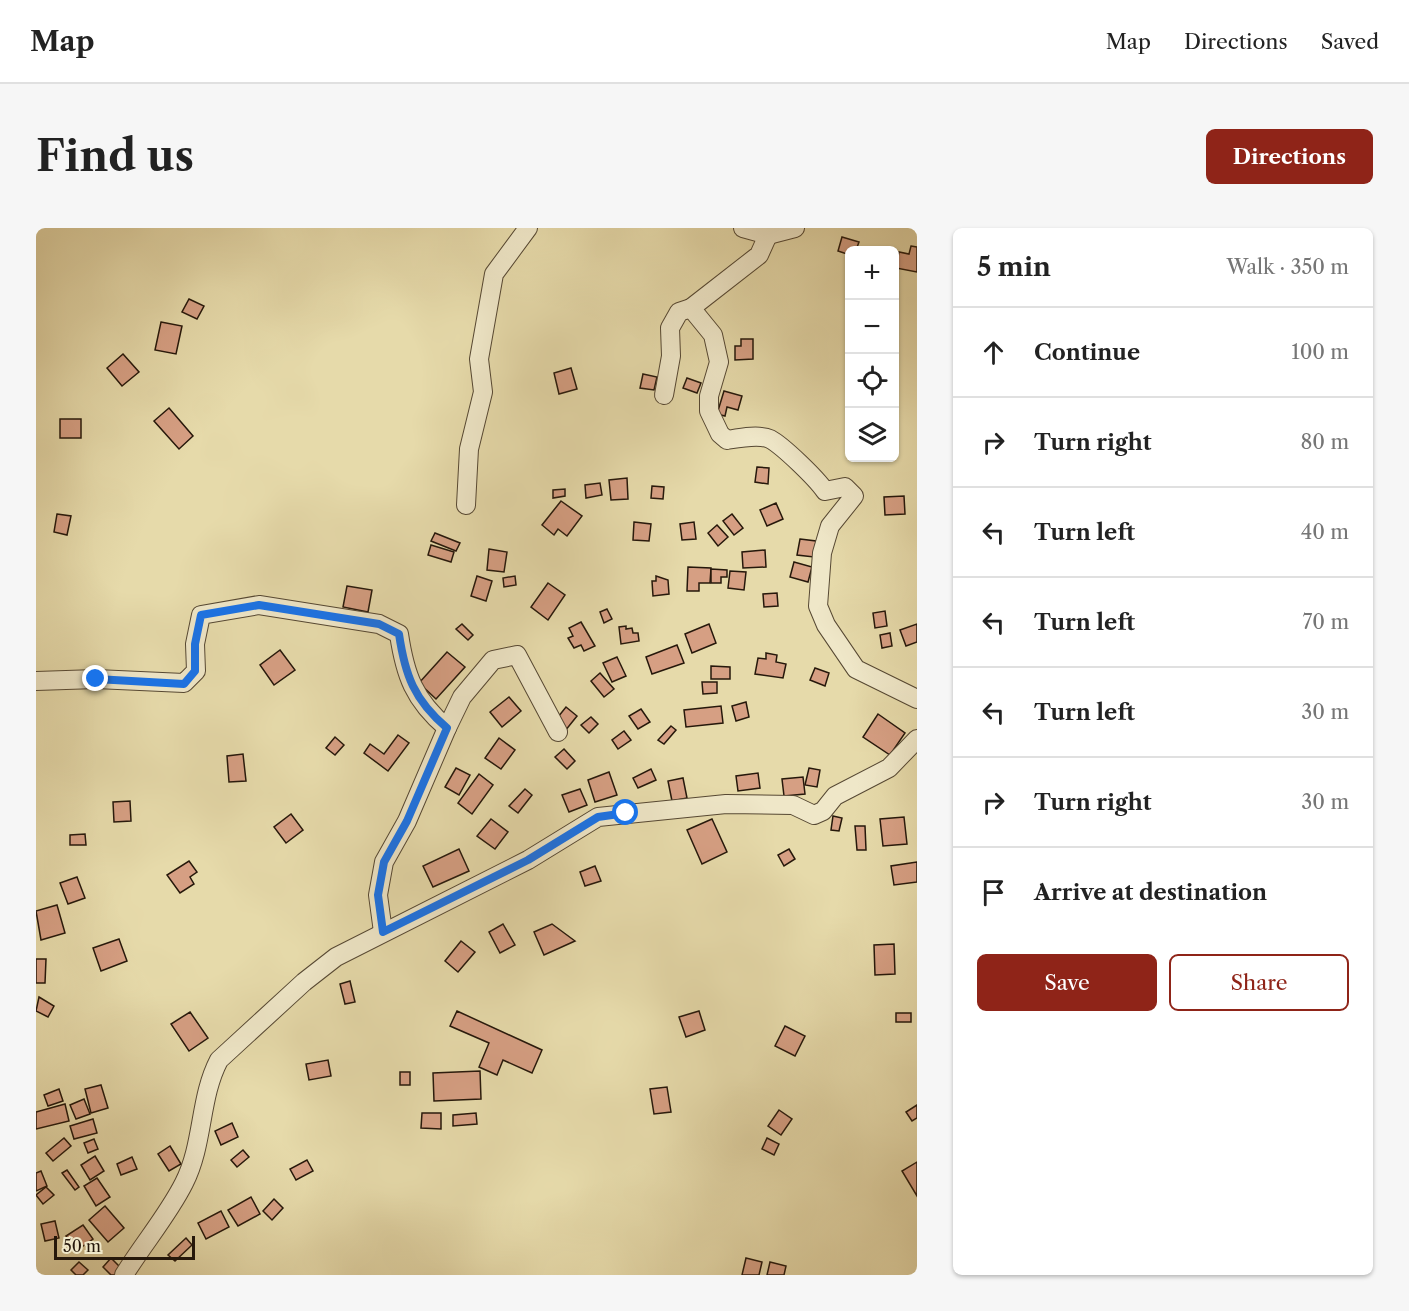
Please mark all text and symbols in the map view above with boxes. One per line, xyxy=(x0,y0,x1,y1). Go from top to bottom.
text: Map xyxy=(30,24,94,58)
text: Map xyxy=(1106,29,1151,54)
text: Directions xyxy=(1184,29,1288,54)
text: Saved xyxy=(1321,29,1379,54)
button: Directions xyxy=(1206,129,1373,184)
text: Find us xyxy=(36,130,194,182)
map controls xyxy=(845,246,899,462)
button: + xyxy=(845,246,899,300)
text: 5 min xyxy=(977,251,1051,283)
text: Walk · 350 m xyxy=(1226,255,1349,279)
button: − xyxy=(845,300,899,354)
icon: ahead xyxy=(977,336,1010,369)
text: Continue xyxy=(1034,339,1140,366)
text: 100 m xyxy=(1291,340,1349,364)
button: locate xyxy=(845,354,899,408)
button: layers xyxy=(845,408,899,462)
icon: right xyxy=(977,426,1010,459)
text: Turn right xyxy=(1034,429,1152,456)
text: 80 m xyxy=(1301,430,1349,454)
icon: left xyxy=(977,516,1010,549)
text: Turn left xyxy=(1034,519,1135,546)
text: 40 m xyxy=(1301,520,1349,544)
icon: left xyxy=(977,606,1010,639)
text: Turn left xyxy=(1034,609,1135,636)
text: 70 m xyxy=(1303,610,1349,634)
route end xyxy=(82,665,108,691)
icon: left xyxy=(977,696,1010,729)
text: Turn left xyxy=(1034,699,1135,726)
text: 30 m xyxy=(1301,700,1349,724)
icon: right xyxy=(977,786,1010,819)
text: Turn right xyxy=(1034,789,1152,816)
text: 30 m xyxy=(1301,790,1349,814)
route start xyxy=(612,799,638,825)
icon: arrive xyxy=(977,876,1010,909)
text: Arrive at destination xyxy=(1034,879,1267,906)
button: Save xyxy=(977,954,1157,1011)
button: Share xyxy=(1169,954,1349,1011)
scale bar xyxy=(54,1233,195,1260)
text: 50 m xyxy=(63,1236,101,1256)

